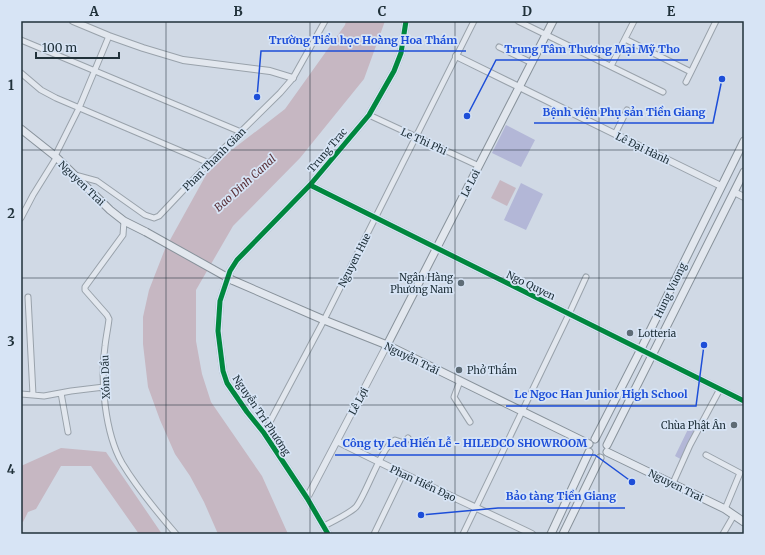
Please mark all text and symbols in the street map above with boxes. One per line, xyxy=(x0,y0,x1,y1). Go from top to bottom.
text: A xyxy=(88,3,99,20)
text: B xyxy=(233,3,243,20)
text: C xyxy=(378,3,387,20)
text: D xyxy=(522,3,532,20)
text: E xyxy=(667,3,676,20)
callout: Trường Tiểu học Hoàng Hoa Thám xyxy=(261,28,466,51)
text: Trường Tiểu học Hoàng Hoa Thám xyxy=(269,33,457,47)
scale bar xyxy=(36,34,119,60)
callout: Trung Tâm Thương Mại Mỹ Tho xyxy=(496,37,688,60)
text: 100 m xyxy=(42,40,77,55)
text: Trung Tâm Thương Mại Mỹ Tho xyxy=(504,42,680,56)
text: 1 xyxy=(8,77,14,94)
callout: Bệnh viện Phụ sản Tiền Giang xyxy=(534,100,713,123)
text: Bệnh viện Phụ sản Tiền Giang xyxy=(543,105,706,119)
street label: Phan Thanh Gian xyxy=(180,125,249,194)
street label: Trung Trac xyxy=(305,125,350,175)
street label: Le Thi Phi xyxy=(399,125,449,158)
street label: Lê Đại Hành xyxy=(613,130,672,167)
water label: Bao Dinh Canal xyxy=(211,152,279,214)
street label: Nguyen Trai xyxy=(56,158,108,209)
street label: Le Loi xyxy=(458,167,483,199)
text: 2 xyxy=(7,205,15,222)
street label: Nguyen Hue xyxy=(335,231,374,289)
street label: Hung Vuong xyxy=(651,260,689,320)
street label: Ngo Quyen xyxy=(504,268,558,303)
place label: Ngân Hàng Phương Nam xyxy=(390,271,453,296)
marker: Ngân Hàng Phương Nam xyxy=(456,278,466,288)
place label: Lotteria xyxy=(638,327,677,340)
marker: Lotteria xyxy=(625,328,635,338)
text: 3 xyxy=(7,333,15,350)
street label: Nguyễn Trãi xyxy=(382,340,441,377)
street label: Xóm Dầu xyxy=(98,355,113,399)
place label: Phở Thắm xyxy=(467,362,517,377)
marker: Phở Thắm xyxy=(454,365,464,375)
street label: Nguyễn Tri Phương xyxy=(230,373,293,458)
callout: Le Ngoc Han Junior High School xyxy=(506,383,696,406)
street label: Lê Lợi xyxy=(346,385,371,417)
text: Le Ngoc Han Junior High School xyxy=(514,387,688,401)
place label: Chùa Phật Ân xyxy=(661,419,726,432)
marker: Chùa Phật Ân xyxy=(729,420,739,430)
callout: Công ty Led Hiến Lễ - HILEDCO SHOWROOM xyxy=(335,432,595,455)
text: Công ty Led Hiến Lễ - HILEDCO SHOWROOM xyxy=(343,436,588,450)
text: 4 xyxy=(7,461,16,478)
street label: Phan Hiển Đạo xyxy=(388,462,458,505)
street label: Nguyen Trai xyxy=(646,467,705,504)
callout: Bảo tàng Tiền Giang xyxy=(498,485,625,508)
text: Bảo tàng Tiền Giang xyxy=(506,489,616,503)

